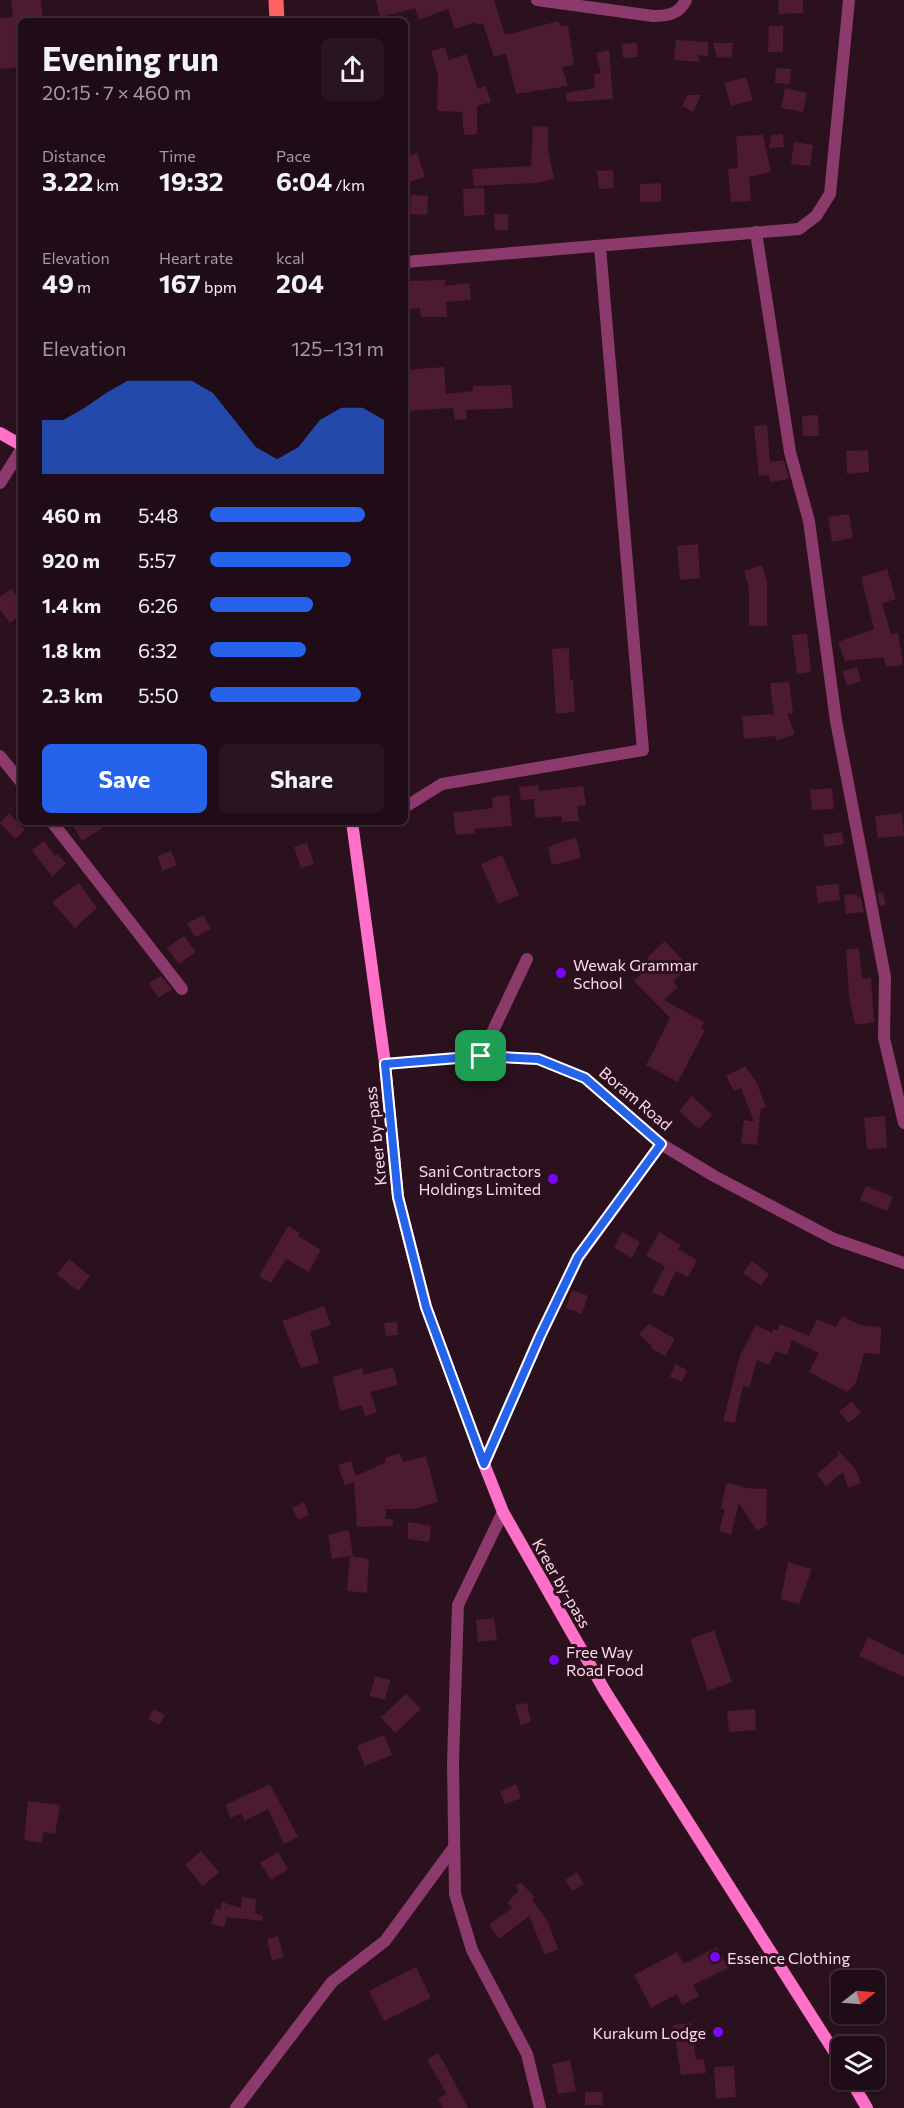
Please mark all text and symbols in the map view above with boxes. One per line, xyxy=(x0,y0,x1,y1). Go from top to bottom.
text: Evening run xyxy=(42,37,219,78)
button: share xyxy=(321,38,384,101)
text: 20:15 · 7 × 460 m xyxy=(42,80,191,104)
text: Distance xyxy=(42,146,106,165)
text: Time xyxy=(159,146,196,165)
text: Pace xyxy=(276,146,311,165)
text: 3.22 xyxy=(42,165,93,196)
text: 19:32 xyxy=(159,165,223,196)
text: 6:04 xyxy=(276,165,332,196)
text: km xyxy=(93,175,119,194)
text: /km xyxy=(332,175,365,194)
text: Elevation xyxy=(42,248,110,267)
text: Heart rate xyxy=(159,248,233,267)
text: kcal xyxy=(276,248,305,267)
text: 49 xyxy=(42,267,74,298)
text: 167 xyxy=(159,267,201,298)
text: 204 xyxy=(276,267,324,298)
text: m xyxy=(74,277,91,296)
text: bpm xyxy=(201,277,237,296)
text: Elevation xyxy=(42,336,127,360)
text: 125–131 m xyxy=(291,336,384,360)
text: 460 m xyxy=(42,503,101,527)
text: 5:48 xyxy=(138,503,178,527)
text: 920 m xyxy=(42,548,100,572)
text: 5:57 xyxy=(138,548,176,572)
text: 1.4 km xyxy=(42,593,101,617)
text: 6:26 xyxy=(138,593,178,617)
text: 1.8 km xyxy=(42,638,101,662)
text: 6:32 xyxy=(138,638,177,662)
text: 2.3 km xyxy=(42,683,103,707)
text: 5:50 xyxy=(138,683,179,707)
button: Save xyxy=(42,744,207,813)
button: Share xyxy=(219,744,384,813)
place label: Wewak Grammar School xyxy=(573,955,699,992)
marker: Wewak Grammar School xyxy=(554,966,568,980)
pin xyxy=(455,1030,506,1081)
icon: arrive xyxy=(464,1039,497,1072)
street label: Boram Road xyxy=(596,1062,676,1134)
street label: Kreer by-pass xyxy=(360,1085,390,1187)
place label: Sani Contractors Holdings Limited xyxy=(418,1161,541,1198)
marker: Sani Contractors Holdings Limited xyxy=(546,1172,560,1186)
street label: Kreer by-pass xyxy=(529,1535,595,1631)
place label: Free Way Road Food xyxy=(566,1642,644,1679)
marker: Free Way Road Food xyxy=(547,1653,561,1667)
place label: Essence Clothing xyxy=(727,1948,850,1967)
marker: Essence Clothing xyxy=(708,1950,722,1964)
north arrow xyxy=(831,1970,885,2024)
map controls xyxy=(831,1970,885,2090)
place label: Kurakum Lodge xyxy=(592,2023,706,2042)
marker: Kurakum Lodge xyxy=(711,2025,725,2039)
button: layers xyxy=(831,2036,885,2090)

